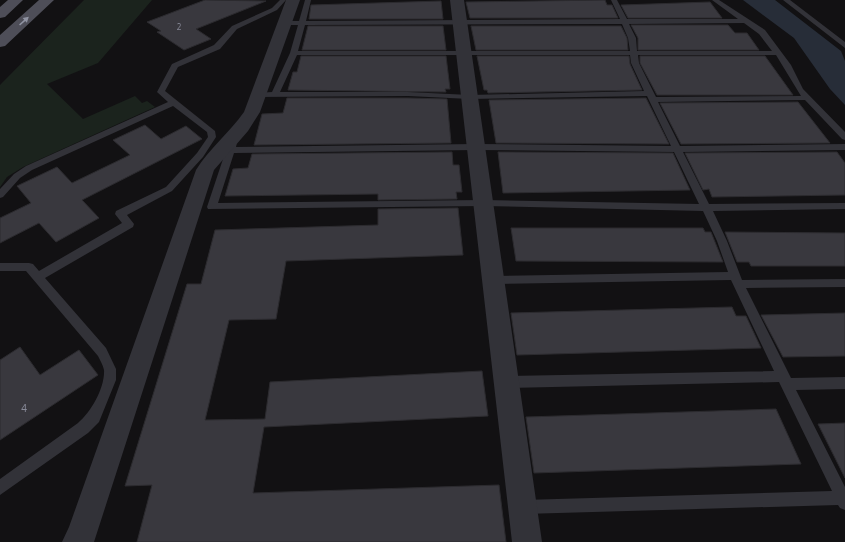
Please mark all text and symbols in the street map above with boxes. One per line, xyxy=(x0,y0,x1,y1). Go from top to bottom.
one-way arrow xyxy=(18,17,29,26)
house number: 2 xyxy=(177,21,182,32)
house number: 4 xyxy=(21,401,27,415)

